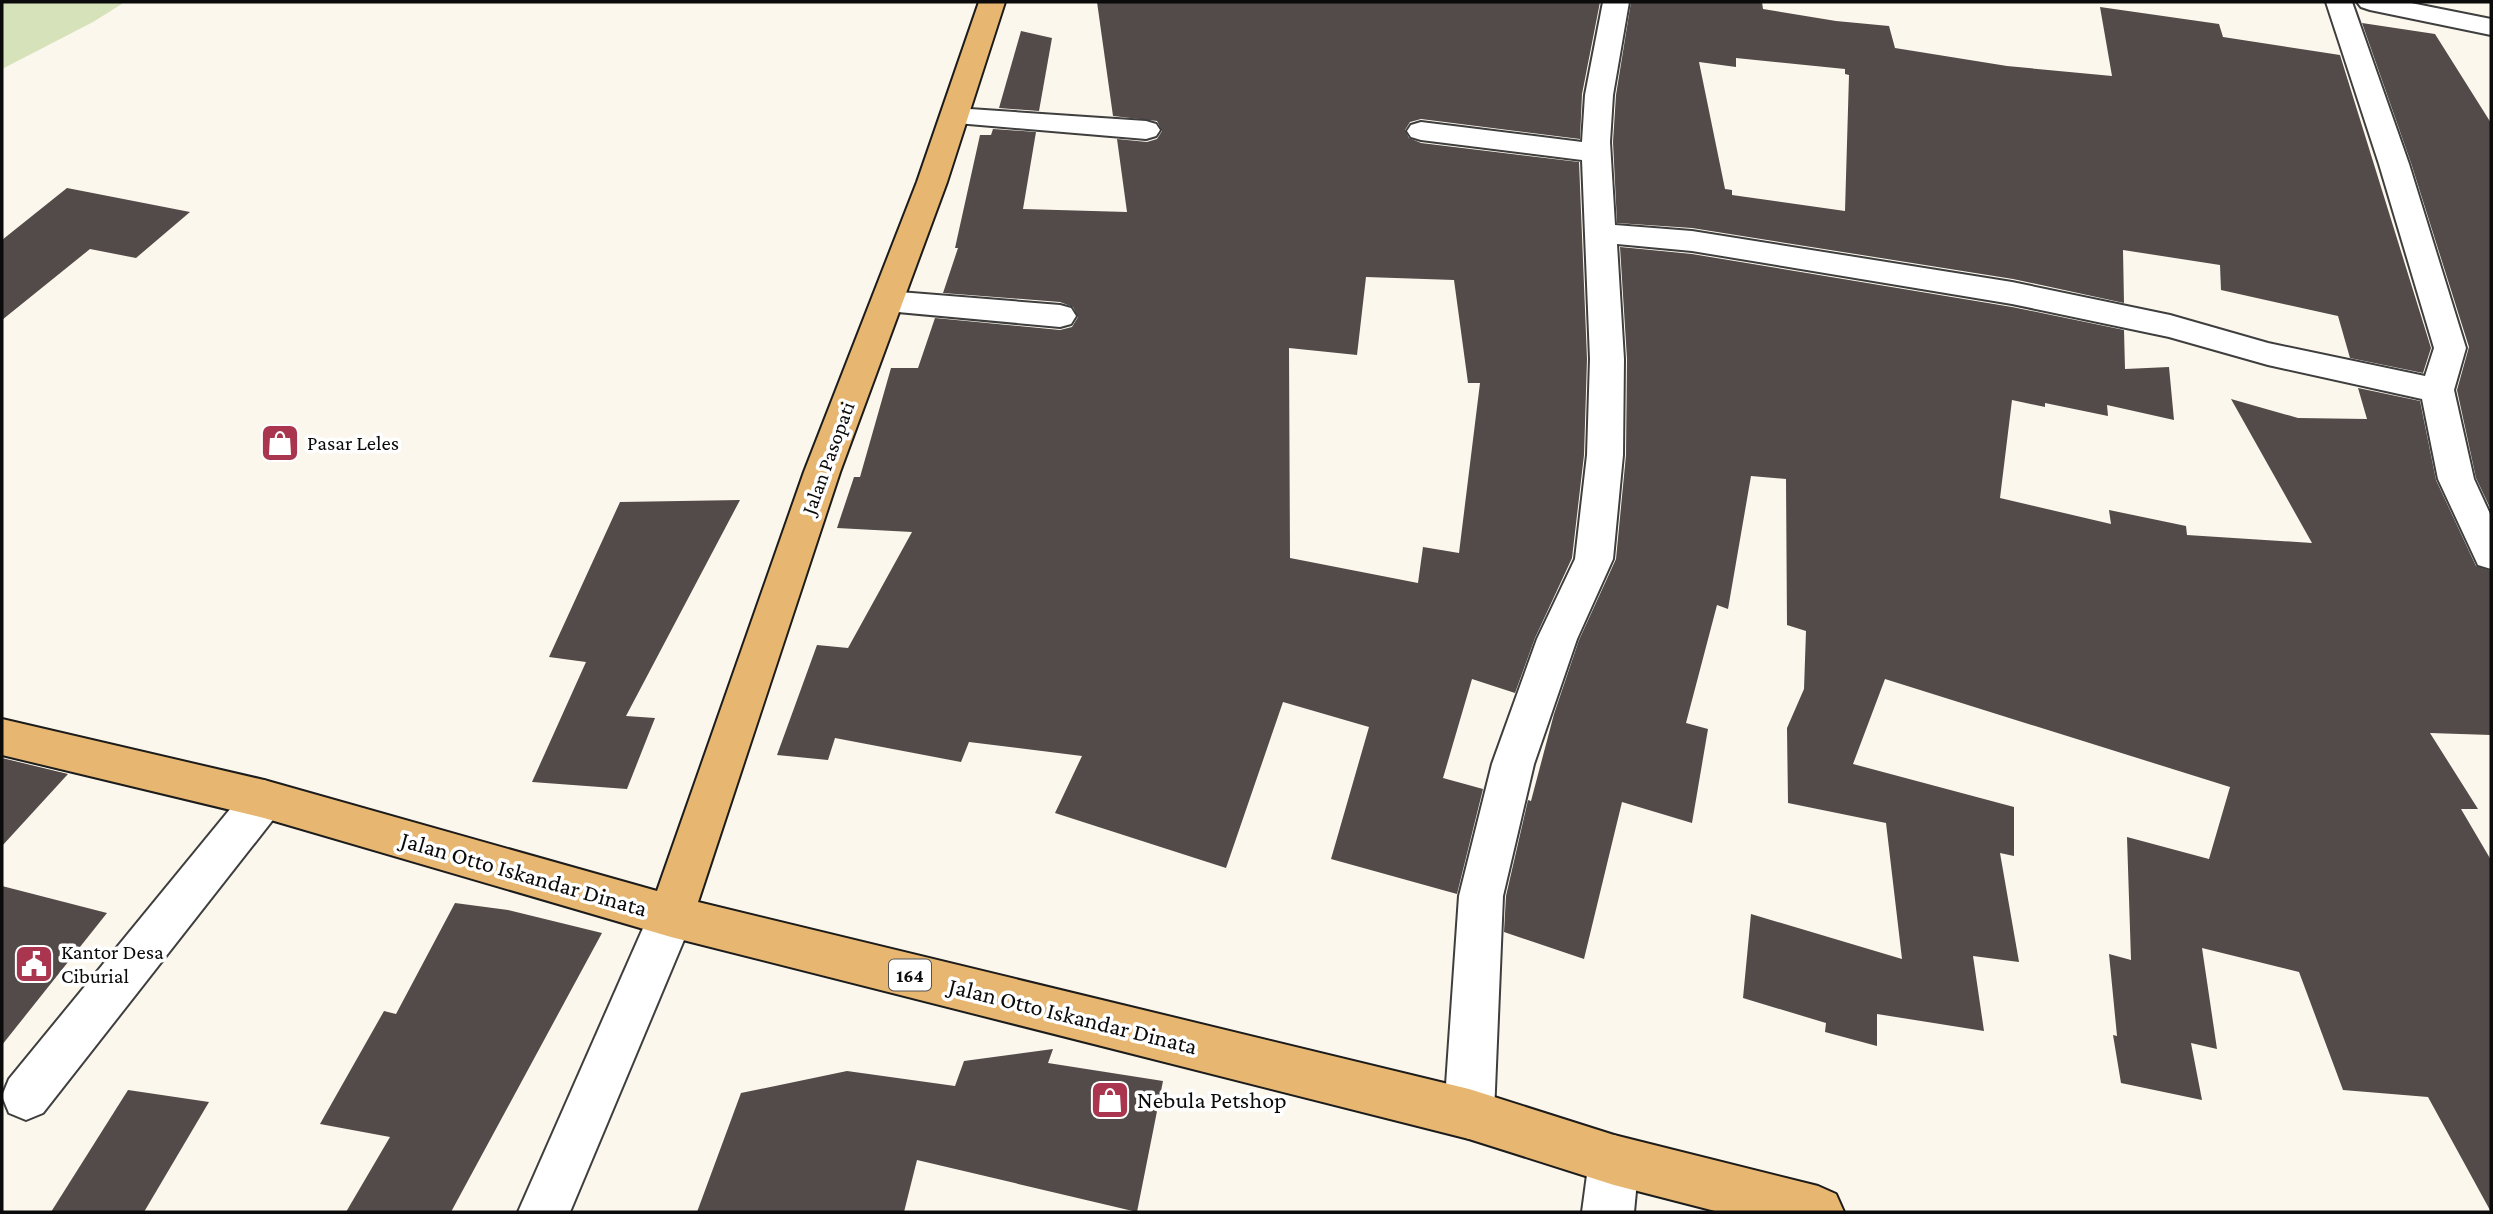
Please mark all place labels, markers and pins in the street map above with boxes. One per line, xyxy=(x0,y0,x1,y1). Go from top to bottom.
shop icon: Pasar Leles xyxy=(259,422,301,464)
place label: Pasar Leles xyxy=(307,431,399,455)
place label: Kantor Desa Ciburial xyxy=(61,940,164,988)
public building icon: Kantor Desa Ciburial xyxy=(13,943,55,985)
shop icon: Nebula Petshop xyxy=(1089,1079,1131,1121)
place label: Nebula Petshop xyxy=(1137,1086,1287,1113)

